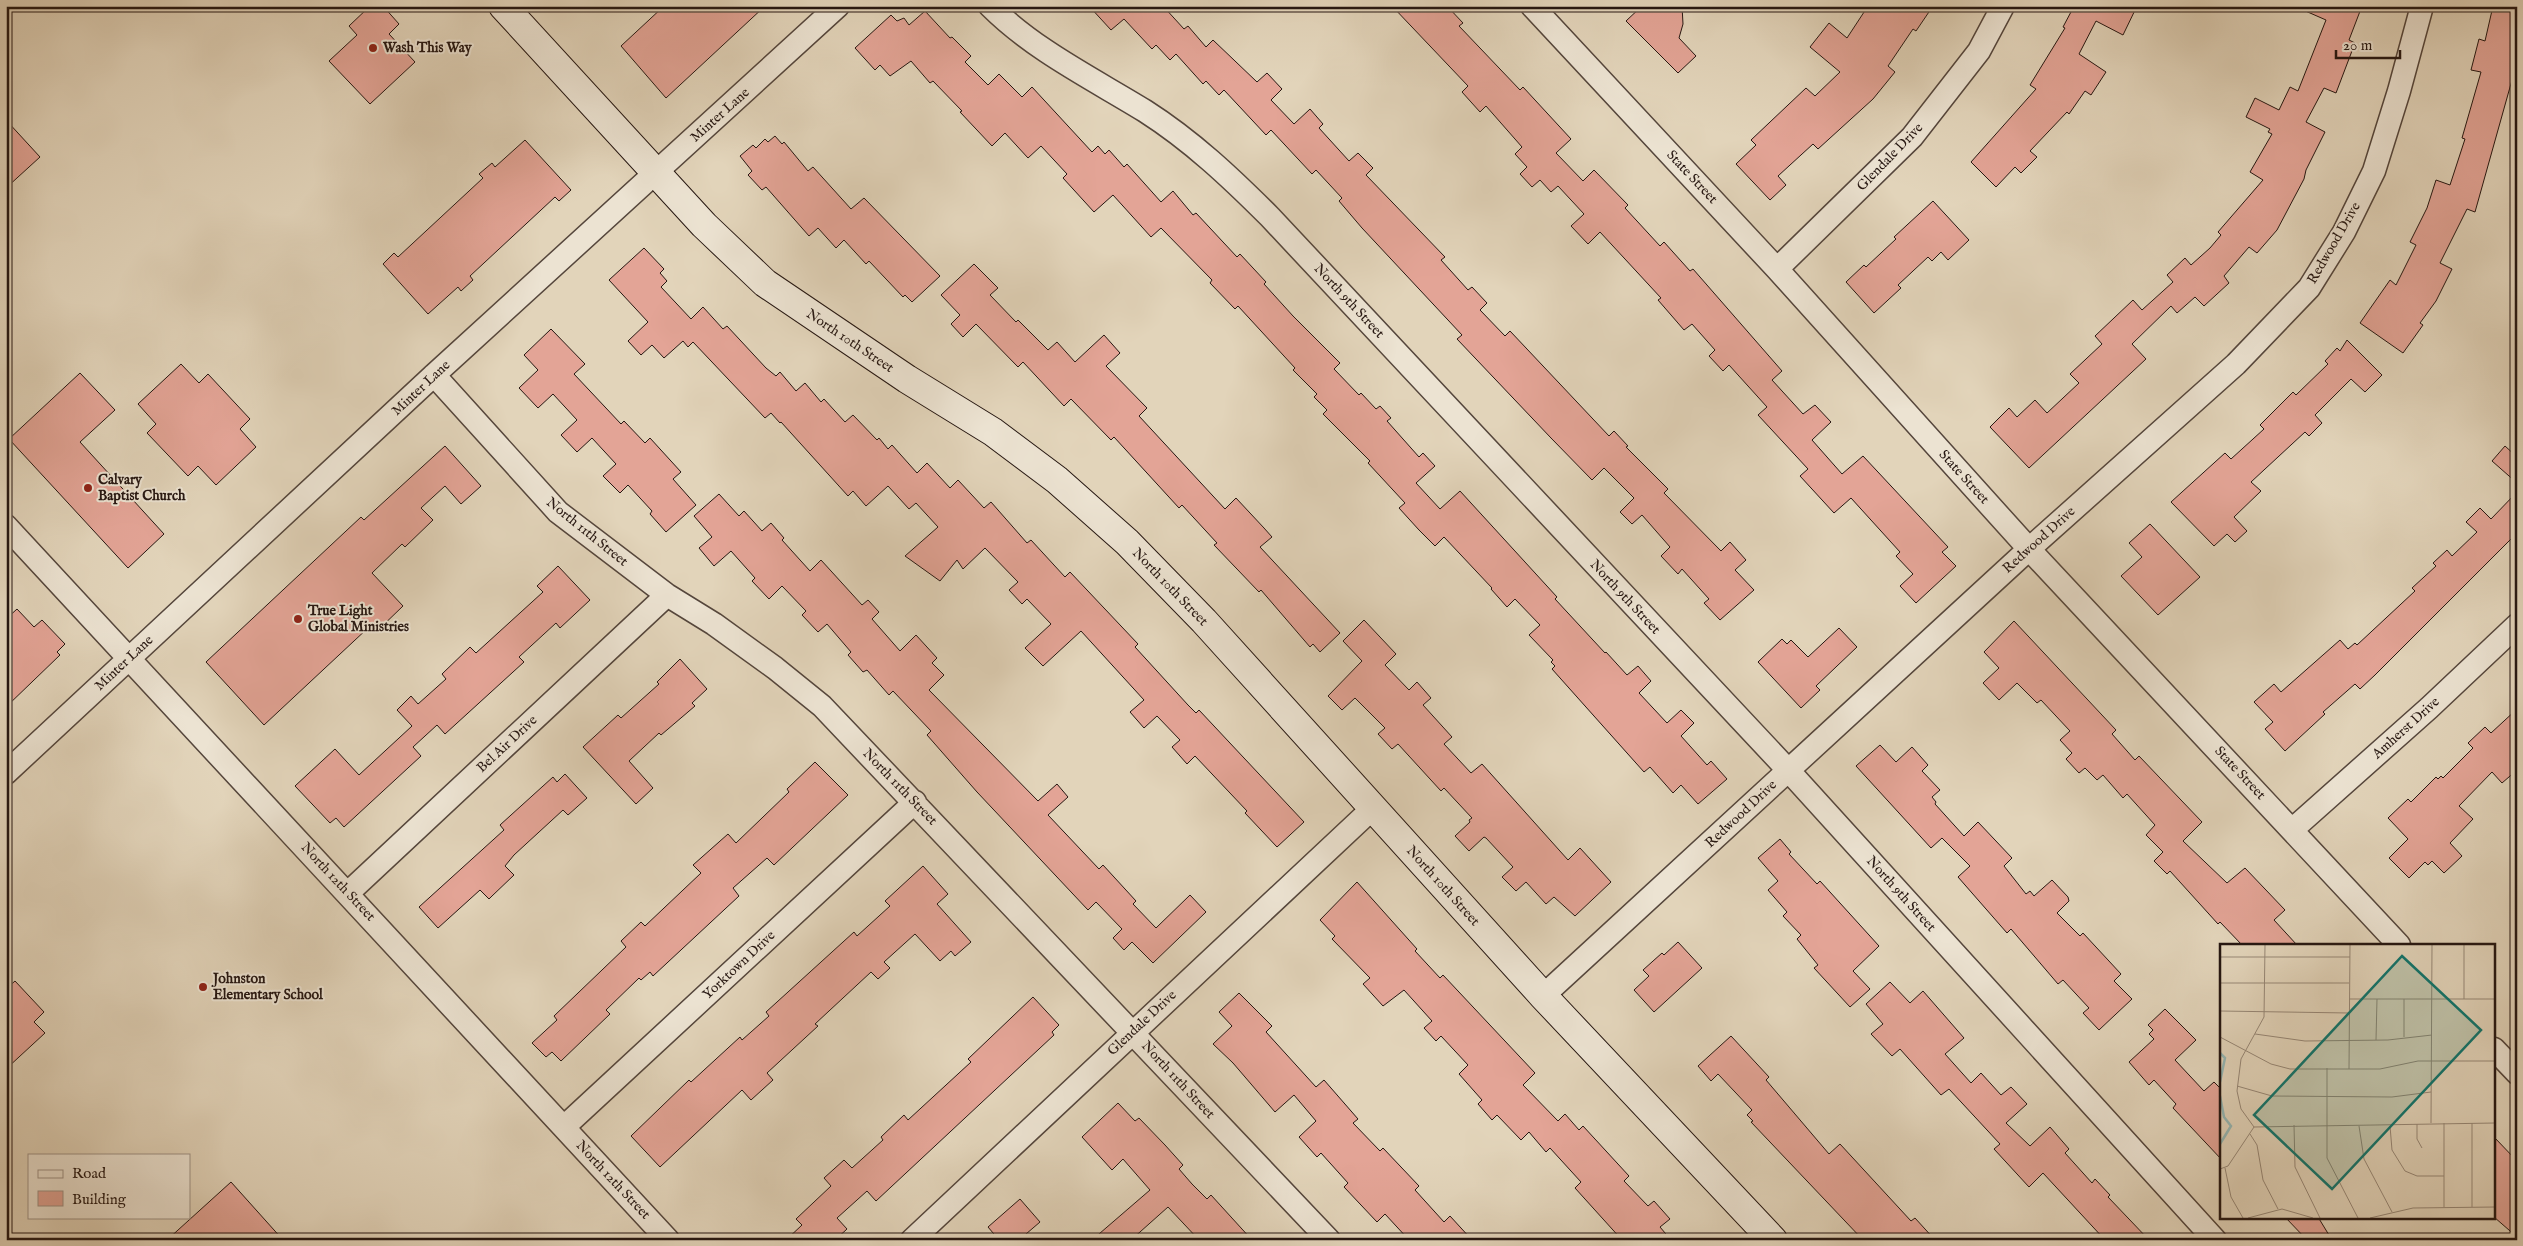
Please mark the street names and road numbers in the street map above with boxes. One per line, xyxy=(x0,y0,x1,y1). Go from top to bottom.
street label: Minter Lane xyxy=(687,83,754,146)
street label: Glendale Drive xyxy=(1853,119,1927,195)
street label: State Street xyxy=(1663,146,1722,208)
street label: Redwood Drive xyxy=(2303,198,2365,287)
street label: North 9th Street xyxy=(1310,260,1388,342)
street label: North 10th Street xyxy=(803,305,897,377)
street label: Minter Lane xyxy=(388,356,454,420)
street label: State Street xyxy=(1935,446,1993,508)
street label: North 11th Street xyxy=(542,493,632,571)
street label: Redwood Drive xyxy=(1999,502,2080,577)
street label: North 10th Street xyxy=(1128,544,1212,630)
street label: North 9th Street xyxy=(1586,556,1664,638)
street label: Minter Lane xyxy=(91,631,157,695)
street label: Amherst Drive xyxy=(2368,693,2444,764)
street label: Bel Air Drive xyxy=(473,711,542,777)
street label: State Street xyxy=(2211,742,2270,804)
street label: North 11th Street xyxy=(859,745,941,829)
street label: Redwood Drive xyxy=(1701,776,1781,852)
street label: North 12th Street xyxy=(297,839,379,925)
street label: North 10th Street xyxy=(1402,842,1484,930)
street label: North 9th Street xyxy=(1862,852,1940,936)
street label: Yorktown Drive xyxy=(699,926,780,1003)
street label: Glendale Drive xyxy=(1104,986,1181,1060)
street label: North 11th Street xyxy=(1137,1037,1219,1123)
street label: North 12th Street xyxy=(572,1137,654,1223)

